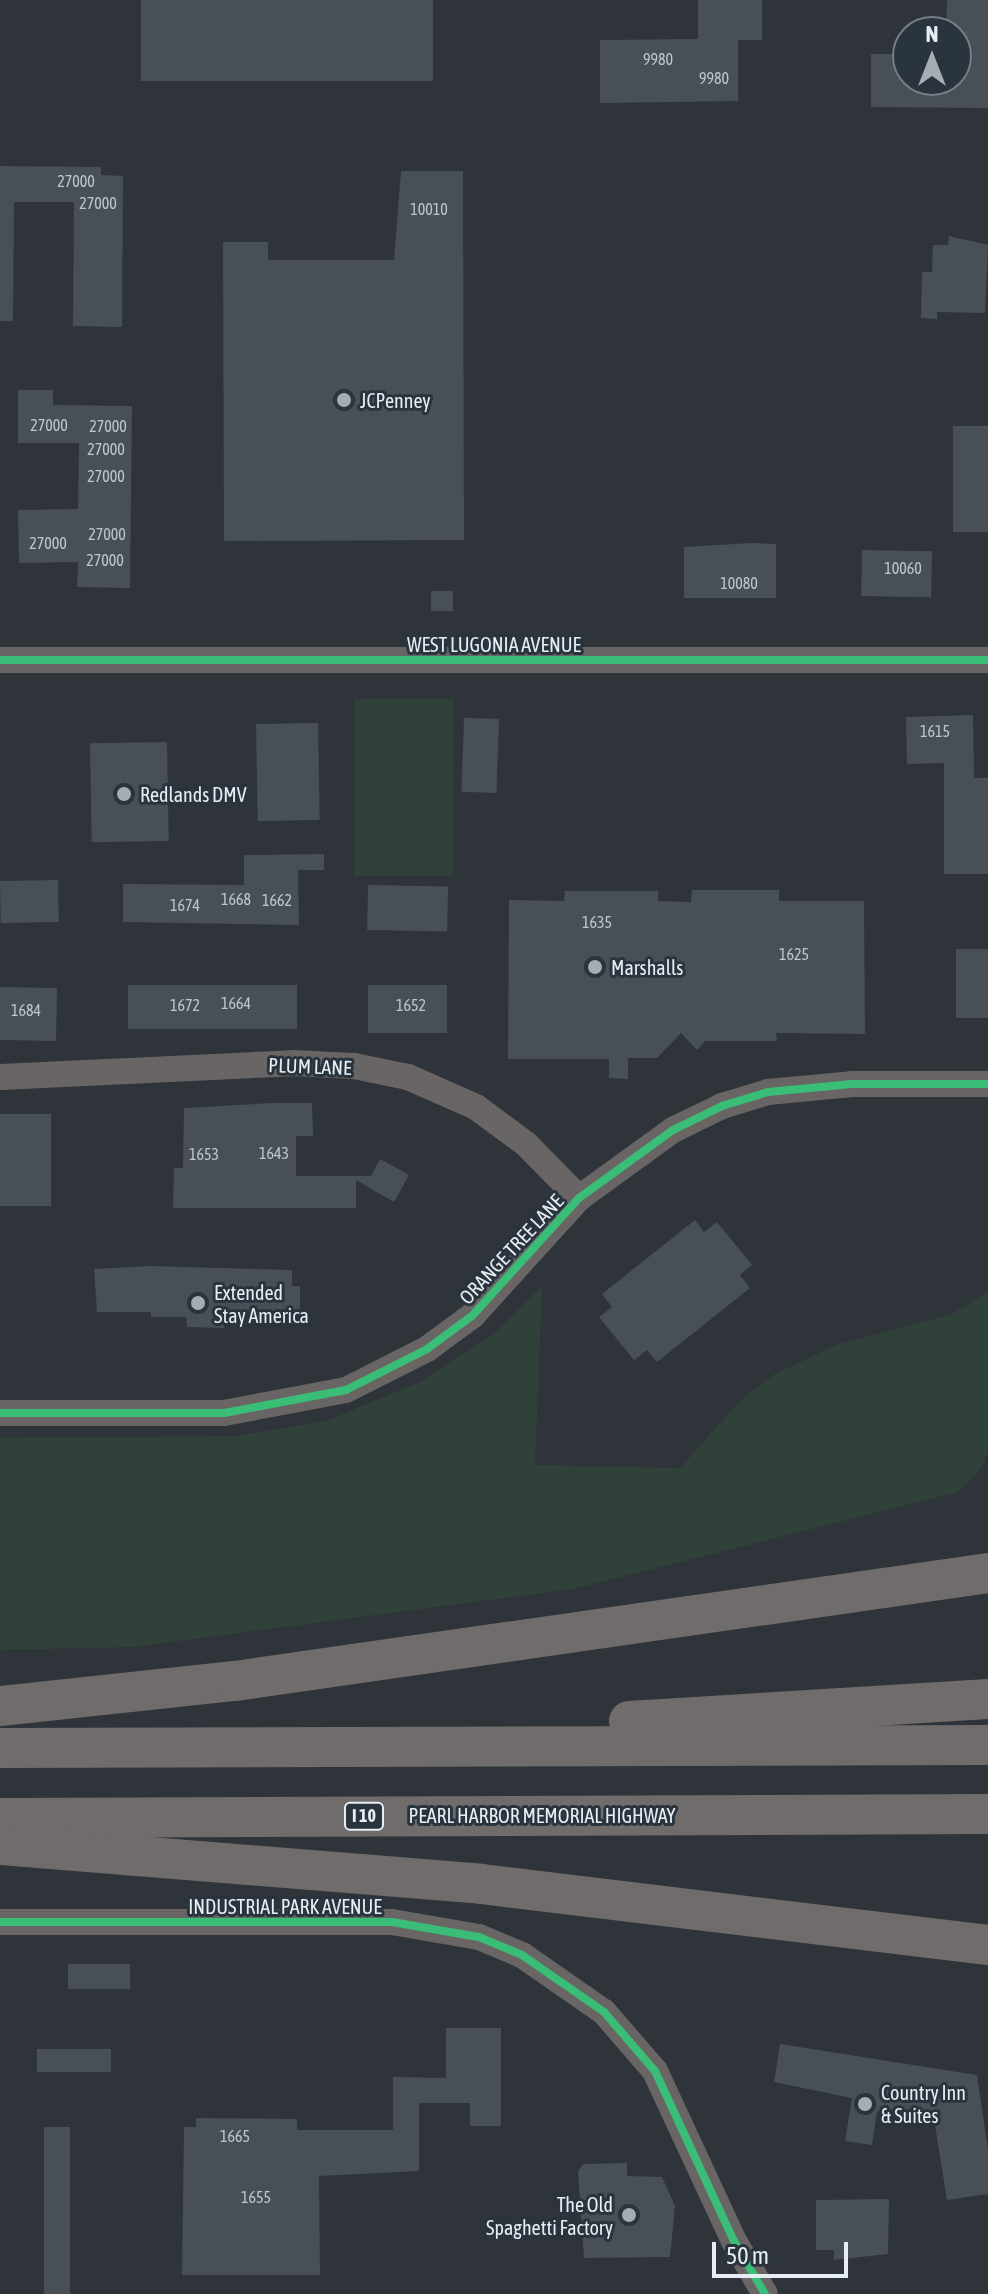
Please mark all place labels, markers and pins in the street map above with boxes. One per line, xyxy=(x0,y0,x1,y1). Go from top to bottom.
place label: JCPenney xyxy=(360,388,431,412)
marker: JCPenney xyxy=(335,391,353,409)
place label: Redlands DMV xyxy=(140,782,246,806)
marker: Redlands DMV xyxy=(115,785,133,803)
place label: Marshalls xyxy=(611,955,683,979)
marker: Marshalls xyxy=(586,958,604,976)
place label: Extended Stay America xyxy=(214,1280,309,1327)
marker: Extended Stay America xyxy=(189,1294,207,1312)
place label: Country Inn & Suites xyxy=(881,2080,966,2127)
marker: Country Inn & Suites xyxy=(856,2095,874,2113)
place label: The Old Spaghetti Factory xyxy=(486,2192,613,2239)
marker: The Old Spaghetti Factory xyxy=(620,2206,638,2224)

